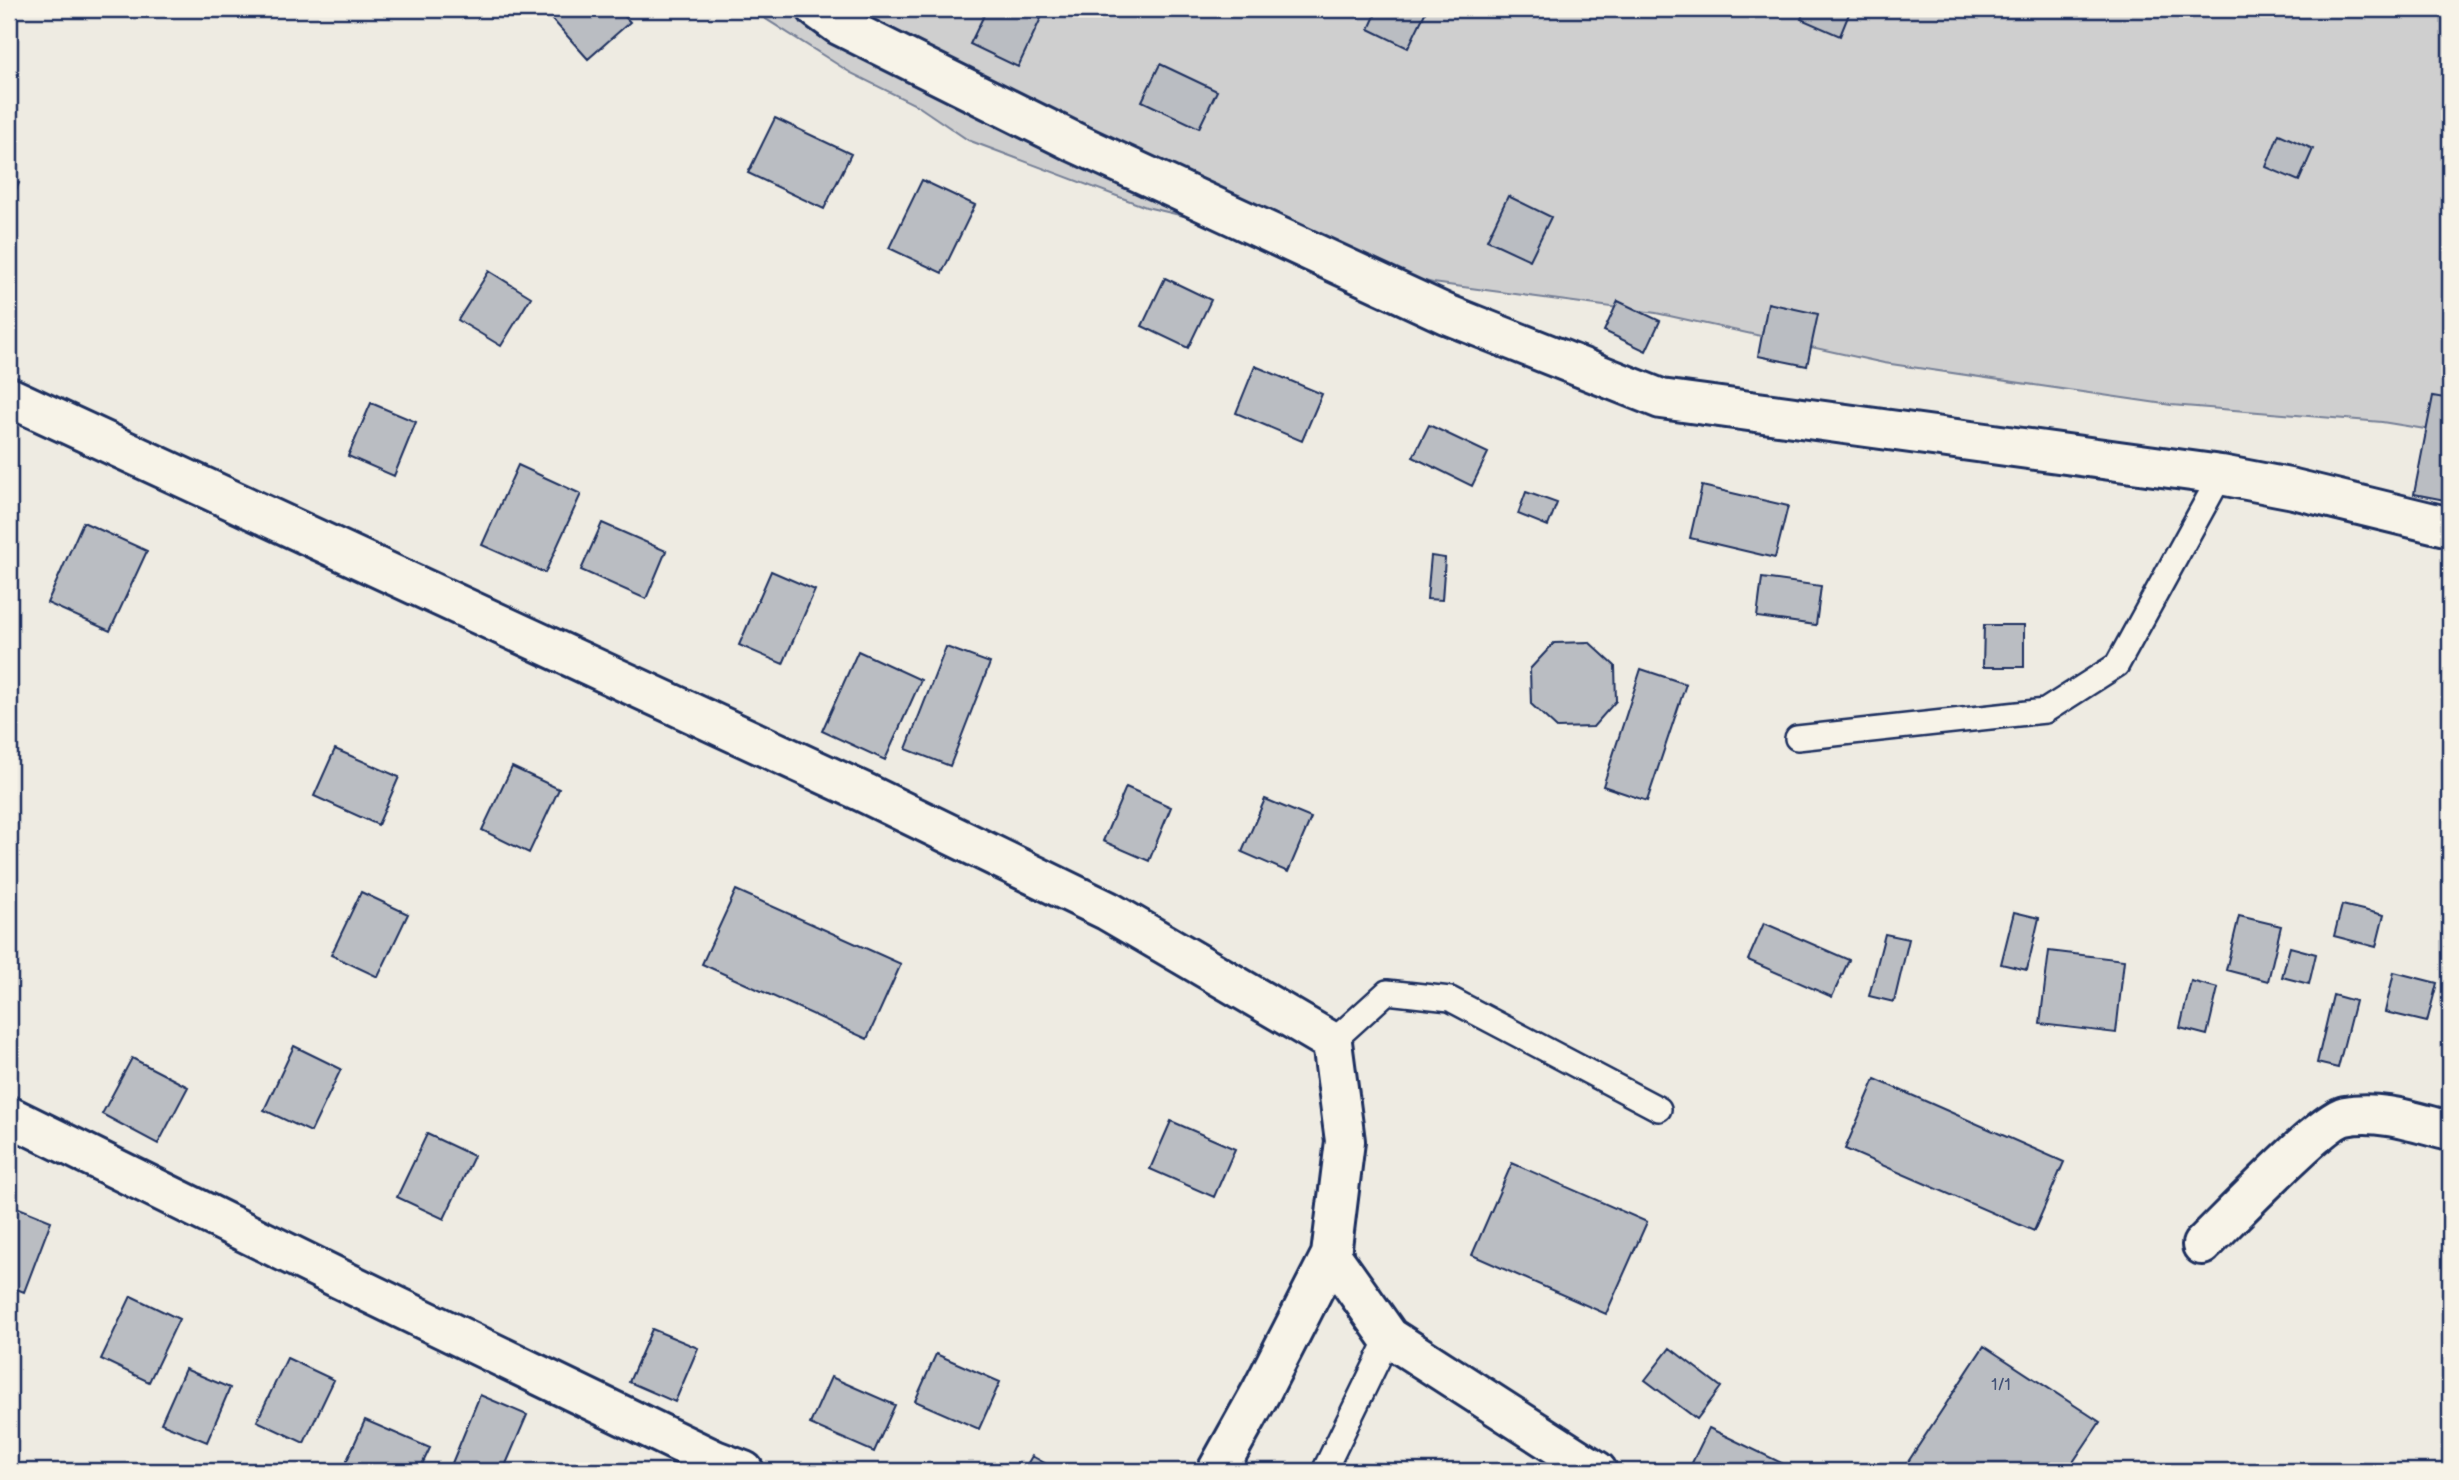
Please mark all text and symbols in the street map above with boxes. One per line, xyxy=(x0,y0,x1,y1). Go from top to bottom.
house number: 1/1 xyxy=(1991,1376,2011,1395)

